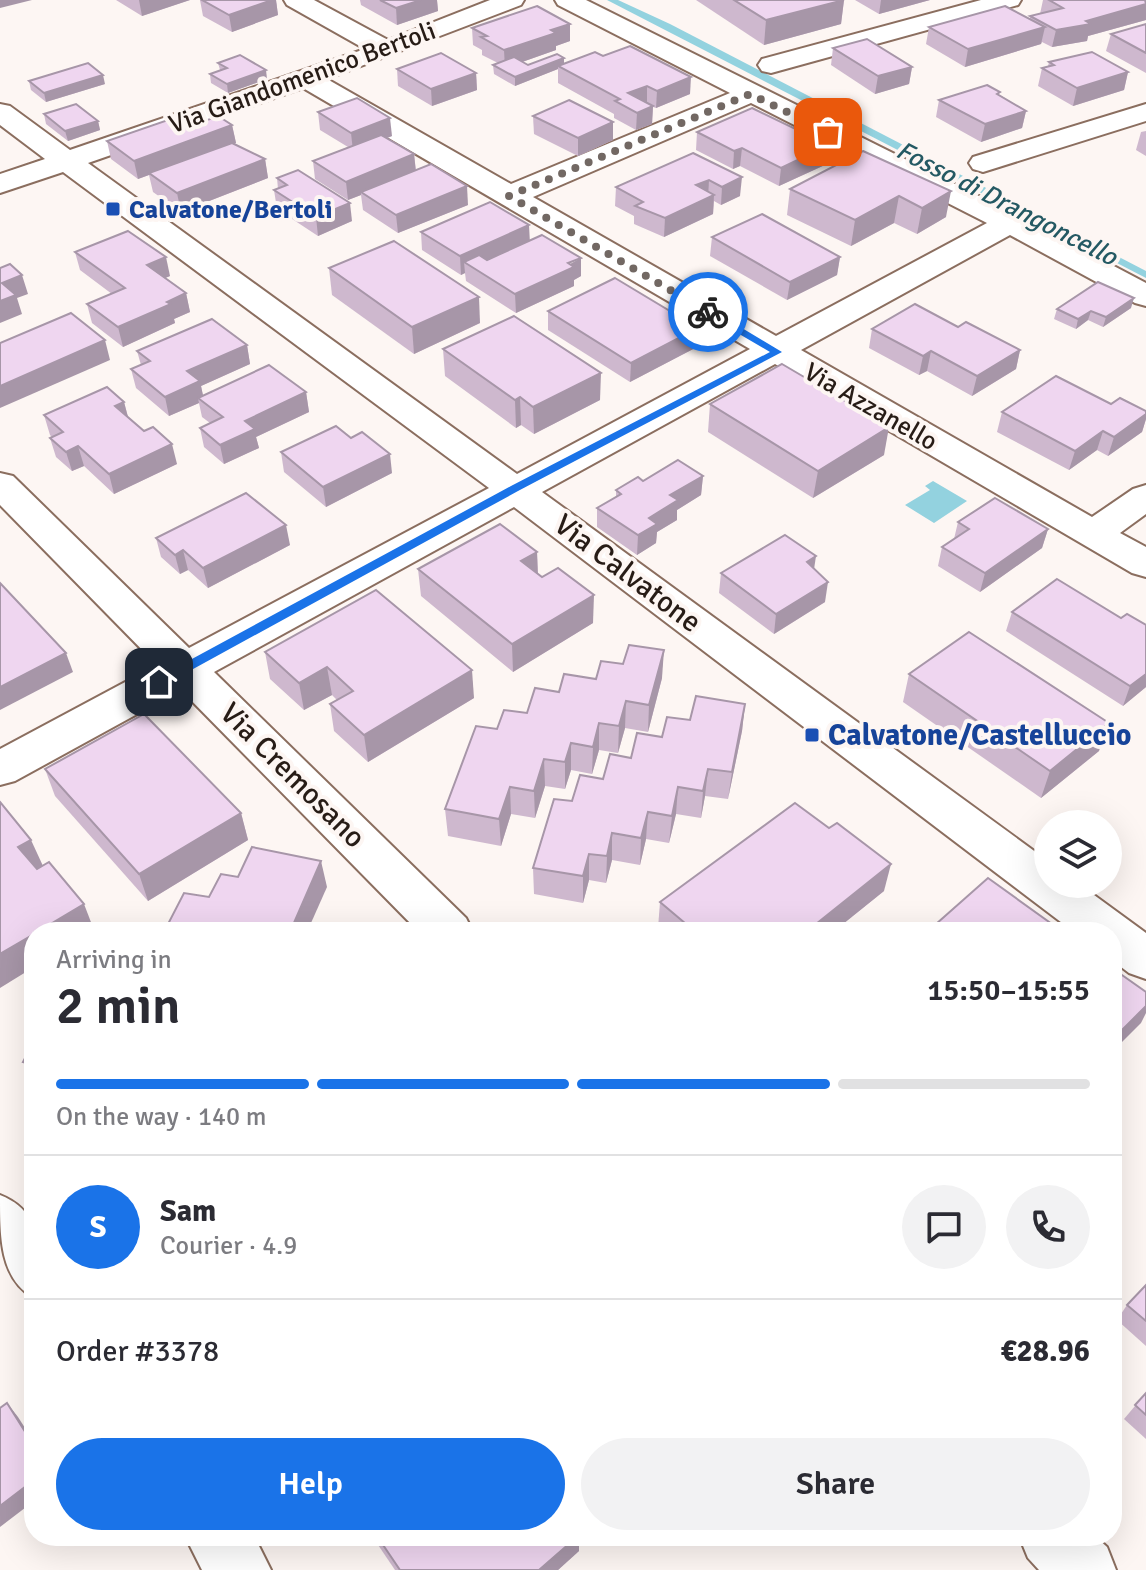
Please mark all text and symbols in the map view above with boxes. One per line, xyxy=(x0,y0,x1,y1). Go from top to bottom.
street label: Via Giandomenico Bertoli xyxy=(165,15,440,141)
pin xyxy=(794,98,862,166)
icon: bag xyxy=(806,110,850,154)
water label: Fosso di Drangoncello xyxy=(891,134,1123,274)
place label: Calvatone/Bertoli xyxy=(129,194,332,226)
marker: Calvatone/Bertoli xyxy=(104,200,122,218)
courier xyxy=(668,272,748,352)
icon: bike xyxy=(686,290,730,334)
street label: Via Azzanello xyxy=(798,356,943,458)
street label: Via Calvatone xyxy=(547,506,709,641)
pin xyxy=(125,648,193,716)
icon: home xyxy=(137,660,181,704)
street label: Via Cremosano xyxy=(212,695,373,856)
place label: Calvatone/Castelluccio xyxy=(828,717,1132,754)
marker: Calvatone/Castelluccio xyxy=(803,726,821,744)
map controls xyxy=(1034,810,1122,898)
button: layers xyxy=(1034,810,1122,898)
text: Arriving in xyxy=(56,944,172,976)
text: 15:50–15:55 xyxy=(927,972,1090,1009)
text: 2 min xyxy=(56,974,181,1038)
text: On the way · 140 m xyxy=(56,1101,266,1133)
button: chat xyxy=(902,1185,986,1269)
button: phone xyxy=(1006,1185,1090,1269)
text: Sam xyxy=(160,1193,216,1230)
text: S xyxy=(90,1209,106,1246)
text: Courier · 4.9 xyxy=(160,1230,297,1262)
text: Order #3378 xyxy=(56,1333,219,1370)
text: €28.96 xyxy=(1000,1333,1090,1370)
button: Help xyxy=(56,1438,565,1530)
button: Share xyxy=(581,1438,1090,1530)

